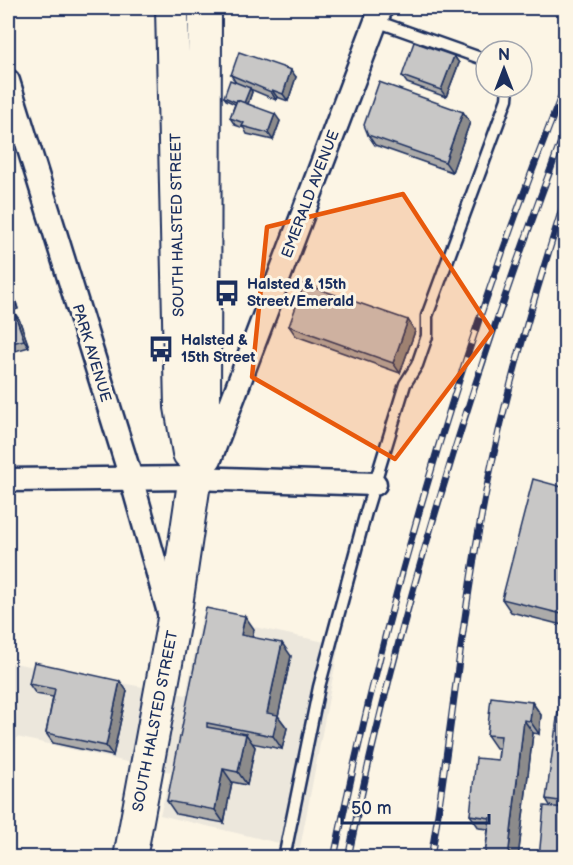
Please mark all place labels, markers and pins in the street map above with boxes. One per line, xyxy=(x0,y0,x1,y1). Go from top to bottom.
place label: Halsted & 15th Street/Emerald xyxy=(247,275,354,311)
bus stop icon: Halsted & 15th Street/Emerald xyxy=(212,278,242,308)
place label: Halsted & 15th Street xyxy=(181,331,255,367)
bus stop icon: Halsted & 15th Street xyxy=(146,334,176,364)

